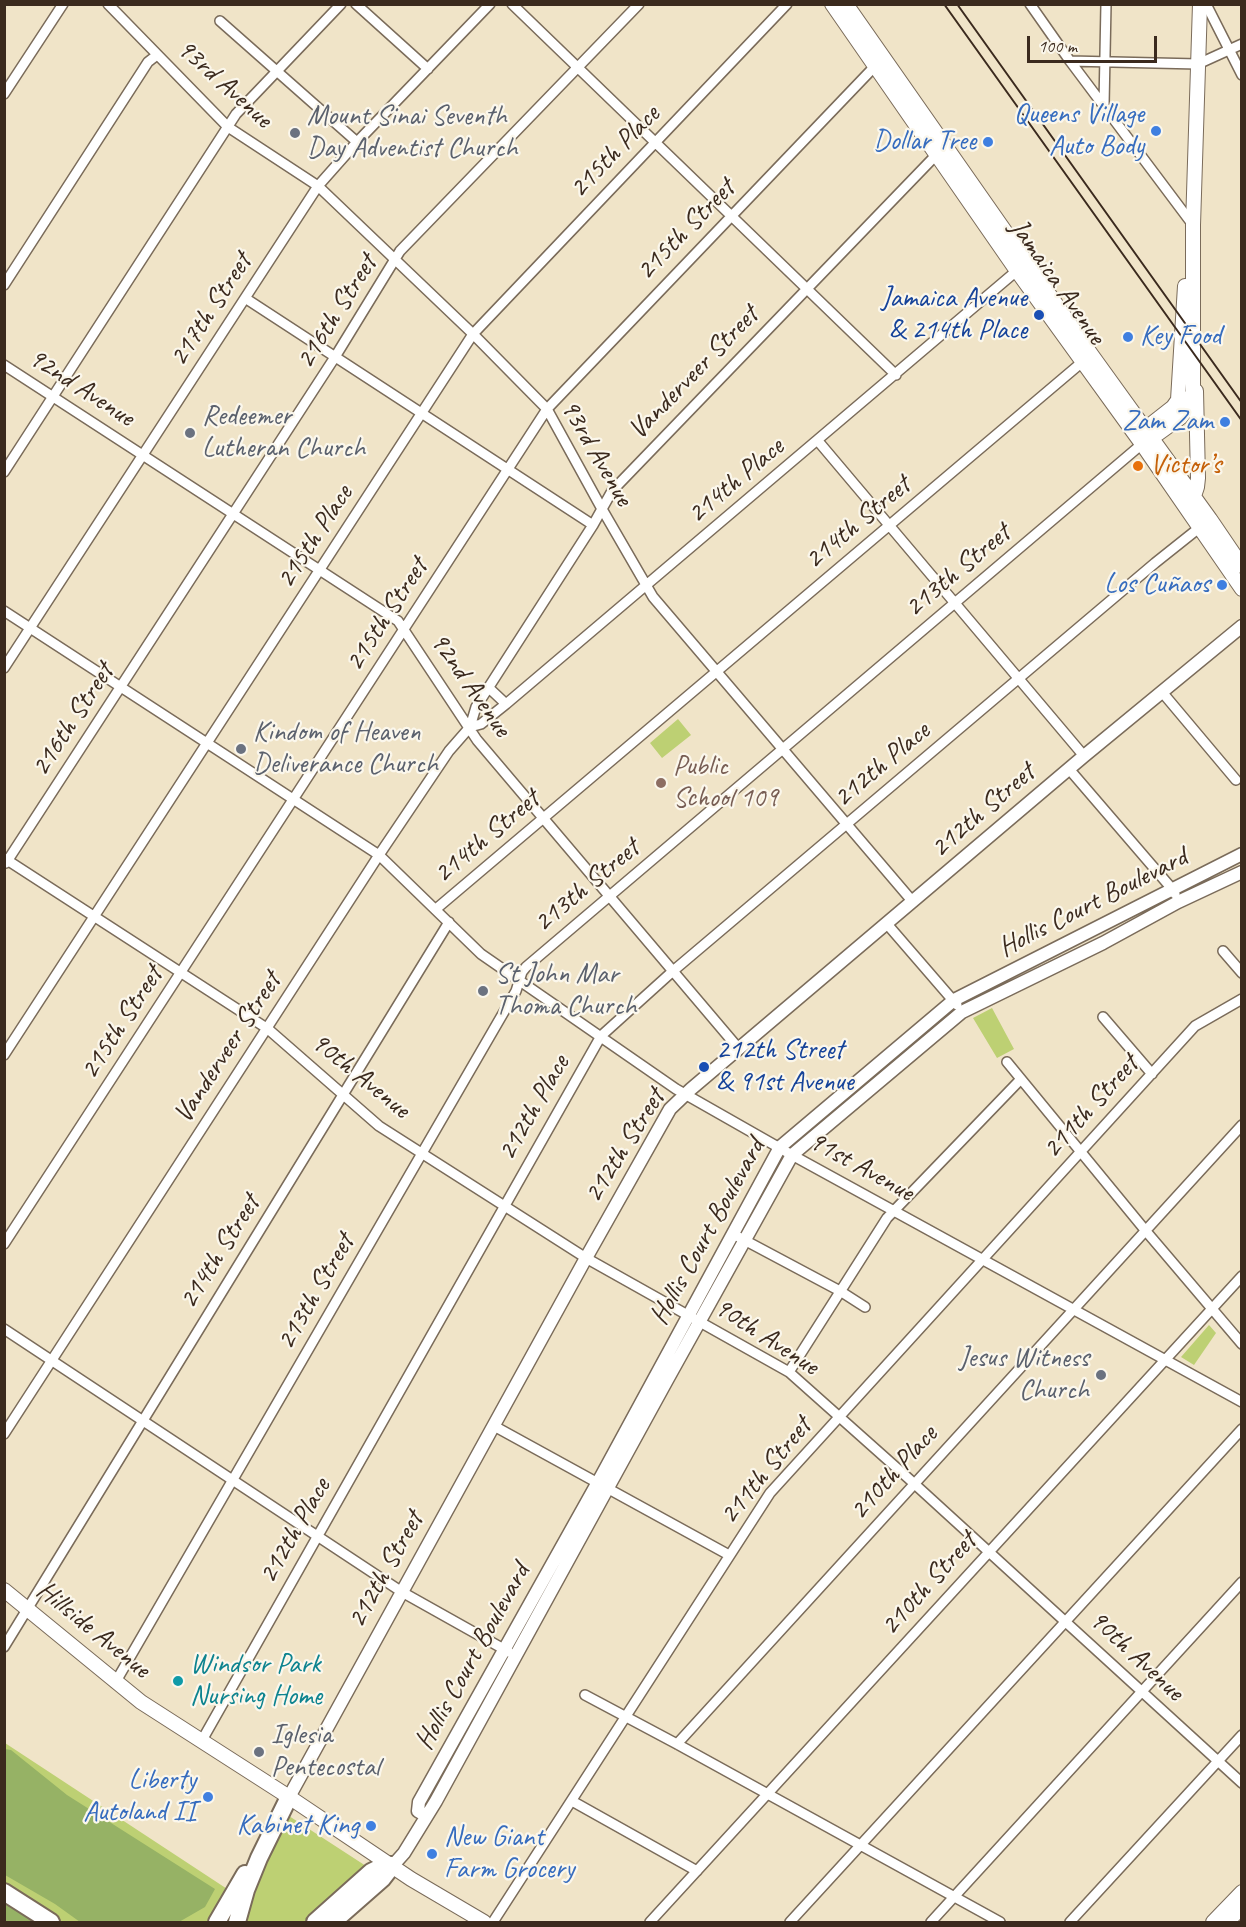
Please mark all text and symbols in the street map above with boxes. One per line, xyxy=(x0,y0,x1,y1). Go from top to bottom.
scale bar xyxy=(1030,24,1160,62)
street label: 93rd Avenue xyxy=(169,32,279,136)
text: 100 m xyxy=(1038,35,1077,57)
place label: Queens Village Auto Body xyxy=(1014,98,1144,164)
street label: 215th Place xyxy=(563,99,667,205)
place label: Mount Sinai Seventh Day Adventist Church xyxy=(307,100,517,166)
marker: Queens Village Auto Body xyxy=(1149,124,1163,138)
place label: Dollar Tree xyxy=(873,125,976,159)
marker: Mount Sinai Seventh Day Adventist Church xyxy=(288,126,302,140)
marker: Dollar Tree xyxy=(981,135,995,149)
street label: 215th Street xyxy=(630,172,742,288)
street label: Jamaica Avenue xyxy=(1001,213,1113,351)
street label: 217th Street xyxy=(162,247,260,373)
street label: 216th Street xyxy=(289,249,385,375)
place label: Jamaica Avenue & 214th Place xyxy=(881,282,1027,348)
street label: Vanderveer Street xyxy=(622,299,766,447)
marker: Jamaica Avenue & 214th Place xyxy=(1032,308,1046,322)
place label: Key Food xyxy=(1140,320,1221,354)
marker: Key Food xyxy=(1121,330,1135,344)
street label: 92nd Avenue xyxy=(22,341,140,435)
street label: 93rd Avenue xyxy=(552,394,640,512)
place label: Redeemer Lutheran Church xyxy=(202,400,365,466)
place label: Zam Zam xyxy=(1122,405,1213,439)
marker: Zam Zam xyxy=(1218,415,1232,429)
marker: Redeemer Lutheran Church xyxy=(183,426,197,440)
street label: 214th Place xyxy=(681,431,791,531)
place label: Victor’s xyxy=(1150,449,1221,483)
marker: Victor’s xyxy=(1131,459,1145,473)
street label: 214th Street xyxy=(798,469,918,577)
street label: 215th Place xyxy=(269,479,361,595)
street label: 213th Street xyxy=(898,517,1018,625)
street label: 215th Street xyxy=(338,552,436,678)
place label: Los Cuñaos xyxy=(1104,568,1210,602)
marker: Los Cuñaos xyxy=(1215,578,1229,592)
street label: 92nd Avenue xyxy=(422,626,518,744)
street label: 216th Street xyxy=(24,657,122,783)
street label: 212th Place xyxy=(827,715,937,815)
place label: Kindom of Heaven Deliverance Church xyxy=(253,716,438,782)
marker: Kindom of Heaven Deliverance Church xyxy=(234,742,248,756)
place label: Public School 109 xyxy=(673,750,778,816)
street label: 212th Street xyxy=(924,756,1042,866)
marker: Public School 109 xyxy=(654,776,668,790)
street label: 214th Street xyxy=(427,783,547,891)
street label: 213th Street xyxy=(527,832,647,940)
street label: Hollis Court Boulevard xyxy=(993,841,1193,965)
place label: St John Mar Thoma Church xyxy=(495,958,636,1024)
street label: 215th Street xyxy=(73,960,171,1086)
street label: Vanderveer Street xyxy=(167,966,289,1130)
marker: St John Mar Thoma Church xyxy=(476,984,490,998)
street label: 90th Avenue xyxy=(303,1026,417,1126)
place label: 212th Street & 91st Avenue xyxy=(716,1034,854,1100)
street label: 211th Street xyxy=(1036,1048,1146,1166)
street label: 212th Place xyxy=(491,1049,577,1167)
marker: 212th Street & 91st Avenue xyxy=(697,1060,711,1074)
street label: 212th Street xyxy=(577,1083,673,1209)
street label: 91st Avenue xyxy=(803,1124,919,1210)
street label: Hollis Court Boulevard xyxy=(643,1133,773,1331)
street label: 214th Street xyxy=(172,1189,268,1315)
street label: 213th Street xyxy=(270,1228,362,1356)
street label: 90th Avenue xyxy=(707,1291,825,1383)
place label: Jesus Witness Church xyxy=(959,1342,1089,1408)
marker: Jesus Witness Church xyxy=(1094,1368,1108,1382)
street label: 211th Street xyxy=(713,1411,819,1531)
street label: 210th Place xyxy=(843,1419,945,1527)
street label: 212th Place xyxy=(252,1472,338,1590)
street label: 212th Street xyxy=(340,1506,432,1634)
street label: 210th Street xyxy=(874,1525,984,1643)
street label: Hollis Court Boulevard xyxy=(408,1558,538,1756)
street label: Hillside Avenue xyxy=(29,1574,157,1686)
street label: 90th Avenue xyxy=(1081,1603,1191,1709)
place label: Windsor Park Nursing Home xyxy=(190,1648,322,1714)
marker: Windsor Park Nursing Home xyxy=(171,1674,185,1688)
place label: Iglesia Pentecostal xyxy=(271,1719,380,1785)
marker: Iglesia Pentecostal xyxy=(252,1745,266,1759)
place label: Liberty Autoland II xyxy=(83,1764,196,1830)
marker: Liberty Autoland II xyxy=(201,1790,215,1804)
place label: Kabinet King xyxy=(237,1809,359,1843)
marker: Kabinet King xyxy=(364,1819,378,1833)
place label: New Giant Farm Grocery xyxy=(444,1821,574,1887)
marker: New Giant Farm Grocery xyxy=(425,1847,439,1861)

